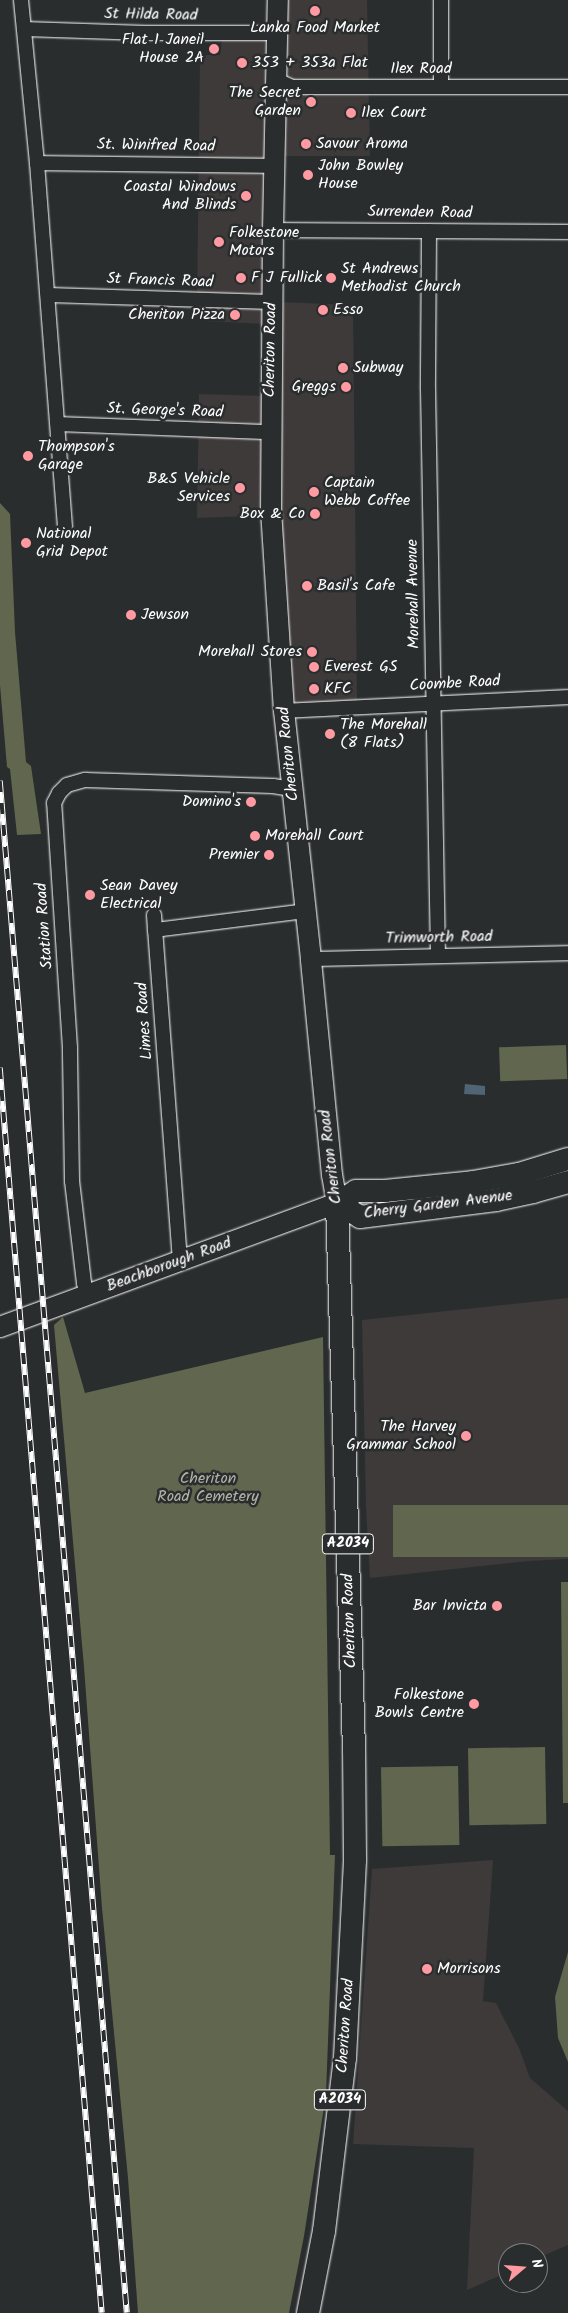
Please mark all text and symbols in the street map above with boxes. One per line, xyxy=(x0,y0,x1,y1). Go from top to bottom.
street label: St Hilda Road xyxy=(104,5,198,25)
marker: Lanka Food Market xyxy=(309,5,321,17)
place label: Lanka Food Market xyxy=(250,18,380,38)
place label: Flat 1 Janeil House 2A xyxy=(122,30,204,68)
marker: Flat 1 Janeil House 2A xyxy=(208,43,220,55)
place label: 353 + 353a Flat xyxy=(252,53,368,73)
marker: 353 + 353a Flat xyxy=(236,57,248,69)
street label: Ilex Road xyxy=(390,59,452,79)
place label: The Secret Garden xyxy=(229,83,301,121)
marker: The Secret Garden xyxy=(305,96,317,108)
place label: Ilex Court xyxy=(361,103,426,123)
marker: Ilex Court xyxy=(345,107,357,119)
place label: Savour Aroma xyxy=(316,134,408,154)
street label: St. Winifred Road xyxy=(97,135,215,157)
marker: Savour Aroma xyxy=(300,138,312,150)
place label: John Bowley House xyxy=(318,156,403,194)
marker: John Bowley House xyxy=(302,169,314,181)
place label: Coastal Windows And Blinds xyxy=(123,177,236,215)
marker: Coastal Windows And Blinds xyxy=(240,190,252,202)
street label: Surrenden Road xyxy=(367,202,473,224)
place label: Folkestone Motors xyxy=(229,223,299,261)
marker: Folkestone Motors xyxy=(213,236,225,248)
place label: St Andrews Methodist Church xyxy=(341,259,461,297)
place label: F J Fullick xyxy=(251,268,322,288)
street label: St Francis Road xyxy=(106,270,214,292)
marker: F J Fullick xyxy=(235,272,247,284)
marker: St Andrews Methodist Church xyxy=(325,272,337,284)
place label: Esso xyxy=(333,300,363,320)
street label: Cheriton Road xyxy=(261,302,281,398)
marker: Esso xyxy=(317,304,329,316)
place label: Cheriton Pizza xyxy=(128,305,225,325)
marker: Cheriton Pizza xyxy=(229,309,241,321)
place label: Subway xyxy=(353,358,403,378)
marker: Subway xyxy=(337,362,349,374)
place label: Greggs xyxy=(292,377,336,397)
marker: Greggs xyxy=(340,381,352,393)
street label: St. George's Road xyxy=(106,399,224,423)
place label: Thompson's Garage xyxy=(38,437,114,475)
marker: Thompson's Garage xyxy=(22,450,34,462)
place label: B&S Vehicle Services xyxy=(147,469,230,507)
place label: Captain Webb Coffee xyxy=(324,473,410,511)
marker: B&S Vehicle Services xyxy=(234,482,246,494)
marker: Captain Webb Coffee xyxy=(308,486,320,498)
place label: Box & Co xyxy=(240,504,305,524)
marker: Box & Co xyxy=(309,508,321,520)
place label: National Grid Depot xyxy=(36,524,108,562)
marker: National Grid Depot xyxy=(20,537,32,549)
street label: Morehall Avenue xyxy=(403,539,425,649)
place label: Basil's Cafe xyxy=(317,576,395,596)
marker: Basil's Cafe xyxy=(301,580,313,592)
place label: Jewson xyxy=(141,605,189,625)
marker: Jewson xyxy=(125,609,137,621)
place label: Morehall Stores xyxy=(198,642,302,662)
marker: Morehall Stores xyxy=(306,646,318,658)
place label: Everest GS xyxy=(324,657,398,677)
marker: Everest GS xyxy=(308,661,320,673)
street label: Coombe Road xyxy=(409,672,501,696)
place label: KFC xyxy=(324,679,351,699)
marker: KFC xyxy=(308,683,320,695)
street label: Cheriton Road xyxy=(274,706,304,802)
place label: The Morehall (8 Flats) xyxy=(340,715,427,753)
marker: The Morehall (8 Flats) xyxy=(324,728,336,740)
place label: Domino's xyxy=(182,792,241,812)
marker: Domino's xyxy=(245,796,257,808)
place label: Morehall Court xyxy=(265,826,364,846)
marker: Morehall Court xyxy=(249,830,261,842)
place label: Premier xyxy=(209,845,259,865)
marker: Premier xyxy=(263,849,275,861)
place label: Sean Davey Electrical xyxy=(100,876,177,914)
street label: Station Road xyxy=(32,882,58,970)
marker: Sean Davey Electrical xyxy=(84,889,96,901)
street label: Trimworth Road xyxy=(385,927,493,949)
street label: Limes Road xyxy=(133,982,157,1060)
street label: Cheriton Road xyxy=(316,1109,346,1205)
street label: Cherry Garden Avenue xyxy=(363,1186,513,1224)
street label: Beachborough Road xyxy=(104,1234,234,1296)
place label: The Harvey Grammar School xyxy=(346,1417,456,1455)
marker: The Harvey Grammar School xyxy=(460,1430,472,1442)
park label: Cheriton Road Cemetery xyxy=(157,1469,259,1507)
road number: A2034 xyxy=(322,1532,374,1556)
street label: Cheriton Road xyxy=(339,1573,361,1669)
place label: Bar Invicta xyxy=(413,1596,487,1616)
marker: Bar Invicta xyxy=(491,1600,503,1612)
place label: Folkestone Bowls Centre xyxy=(375,1685,464,1723)
marker: Folkestone Bowls Centre xyxy=(468,1698,480,1710)
place label: Morrisons xyxy=(437,1959,501,1979)
marker: Morrisons xyxy=(421,1963,433,1975)
street label: Cheriton Road xyxy=(333,1978,359,2074)
road number: A2034 xyxy=(314,2088,366,2112)
north arrow xyxy=(498,2243,548,2293)
text: N xyxy=(524,2256,548,2271)

